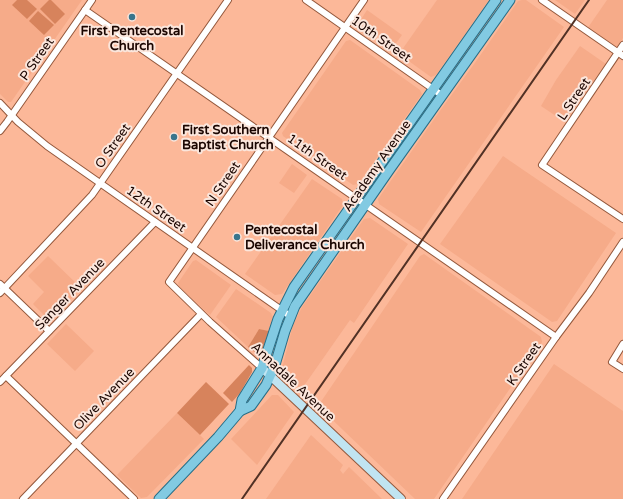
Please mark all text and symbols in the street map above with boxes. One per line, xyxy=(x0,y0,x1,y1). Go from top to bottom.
marker: First Pentecostal Church xyxy=(127,12,137,22)
street label: 10th Street xyxy=(348,12,414,66)
place label: First Pentecostal Church xyxy=(81,23,183,54)
street label: P Street xyxy=(16,34,58,84)
street label: L Street xyxy=(554,75,594,123)
street label: Academy Avenue xyxy=(339,117,415,215)
street label: O Street xyxy=(92,120,134,172)
place label: First Southern Baptist Church xyxy=(182,122,274,153)
street label: 11th Street xyxy=(284,130,350,184)
marker: First Southern Baptist Church xyxy=(169,132,179,142)
street label: N Street xyxy=(202,158,244,210)
street label: 12th Street xyxy=(123,182,189,236)
place label: Pentecostal Deliverance Church xyxy=(245,222,365,253)
marker: Pentecostal Deliverance Church xyxy=(232,232,242,242)
street label: Sanger Avenue xyxy=(32,255,108,333)
street label: Annadale Avenue xyxy=(248,339,338,425)
street label: K Street xyxy=(503,339,545,389)
street label: Olive Avenue xyxy=(70,364,138,434)

